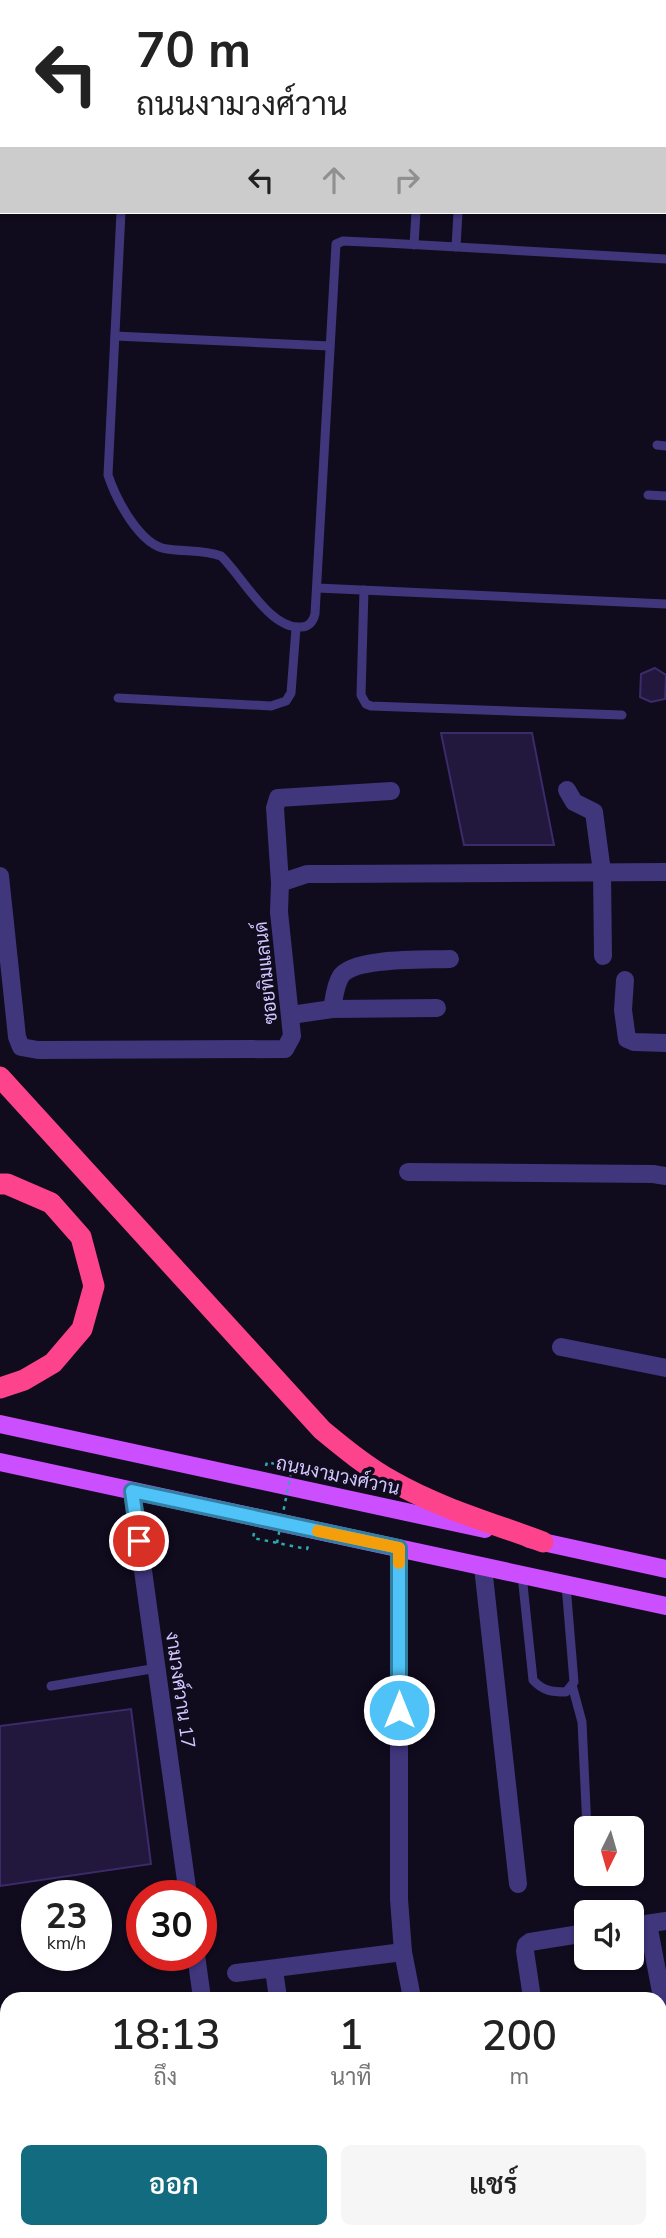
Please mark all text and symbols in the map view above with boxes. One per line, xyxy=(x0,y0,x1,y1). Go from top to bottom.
text: 70 m xyxy=(136,17,251,84)
icon: left xyxy=(21,28,112,119)
text: ถนนงามวงศ์วาน xyxy=(136,83,348,126)
icon: left xyxy=(242,161,280,199)
icon: ahead xyxy=(315,161,353,199)
icon: right xyxy=(388,161,426,199)
street label: ซอยทิมแลนด์ xyxy=(248,920,284,1026)
street label: ถนนงามวงศ์วาน xyxy=(274,1450,402,1502)
pin xyxy=(109,1511,169,1571)
icon: arrive xyxy=(120,1522,158,1560)
street label: งามวงศ์วาน 17 xyxy=(159,1630,201,1750)
position arrow xyxy=(362,1673,436,1747)
north arrow xyxy=(574,1816,644,1886)
map controls xyxy=(574,1816,644,1970)
speed limit sign: 30 xyxy=(126,1880,217,1971)
text: 23 xyxy=(45,1893,88,1940)
button: sound xyxy=(574,1900,644,1970)
text: km/h xyxy=(47,1931,86,1955)
text: 18:13 xyxy=(110,2007,221,2064)
text: 1 xyxy=(338,2007,364,2064)
text: 200 xyxy=(481,2008,557,2065)
text: m xyxy=(509,2061,529,2092)
text: ถึง xyxy=(153,2062,177,2093)
text: นาที xyxy=(331,2062,372,2093)
button: ออก xyxy=(21,2145,327,2225)
button: แชร์ xyxy=(341,2145,646,2225)

